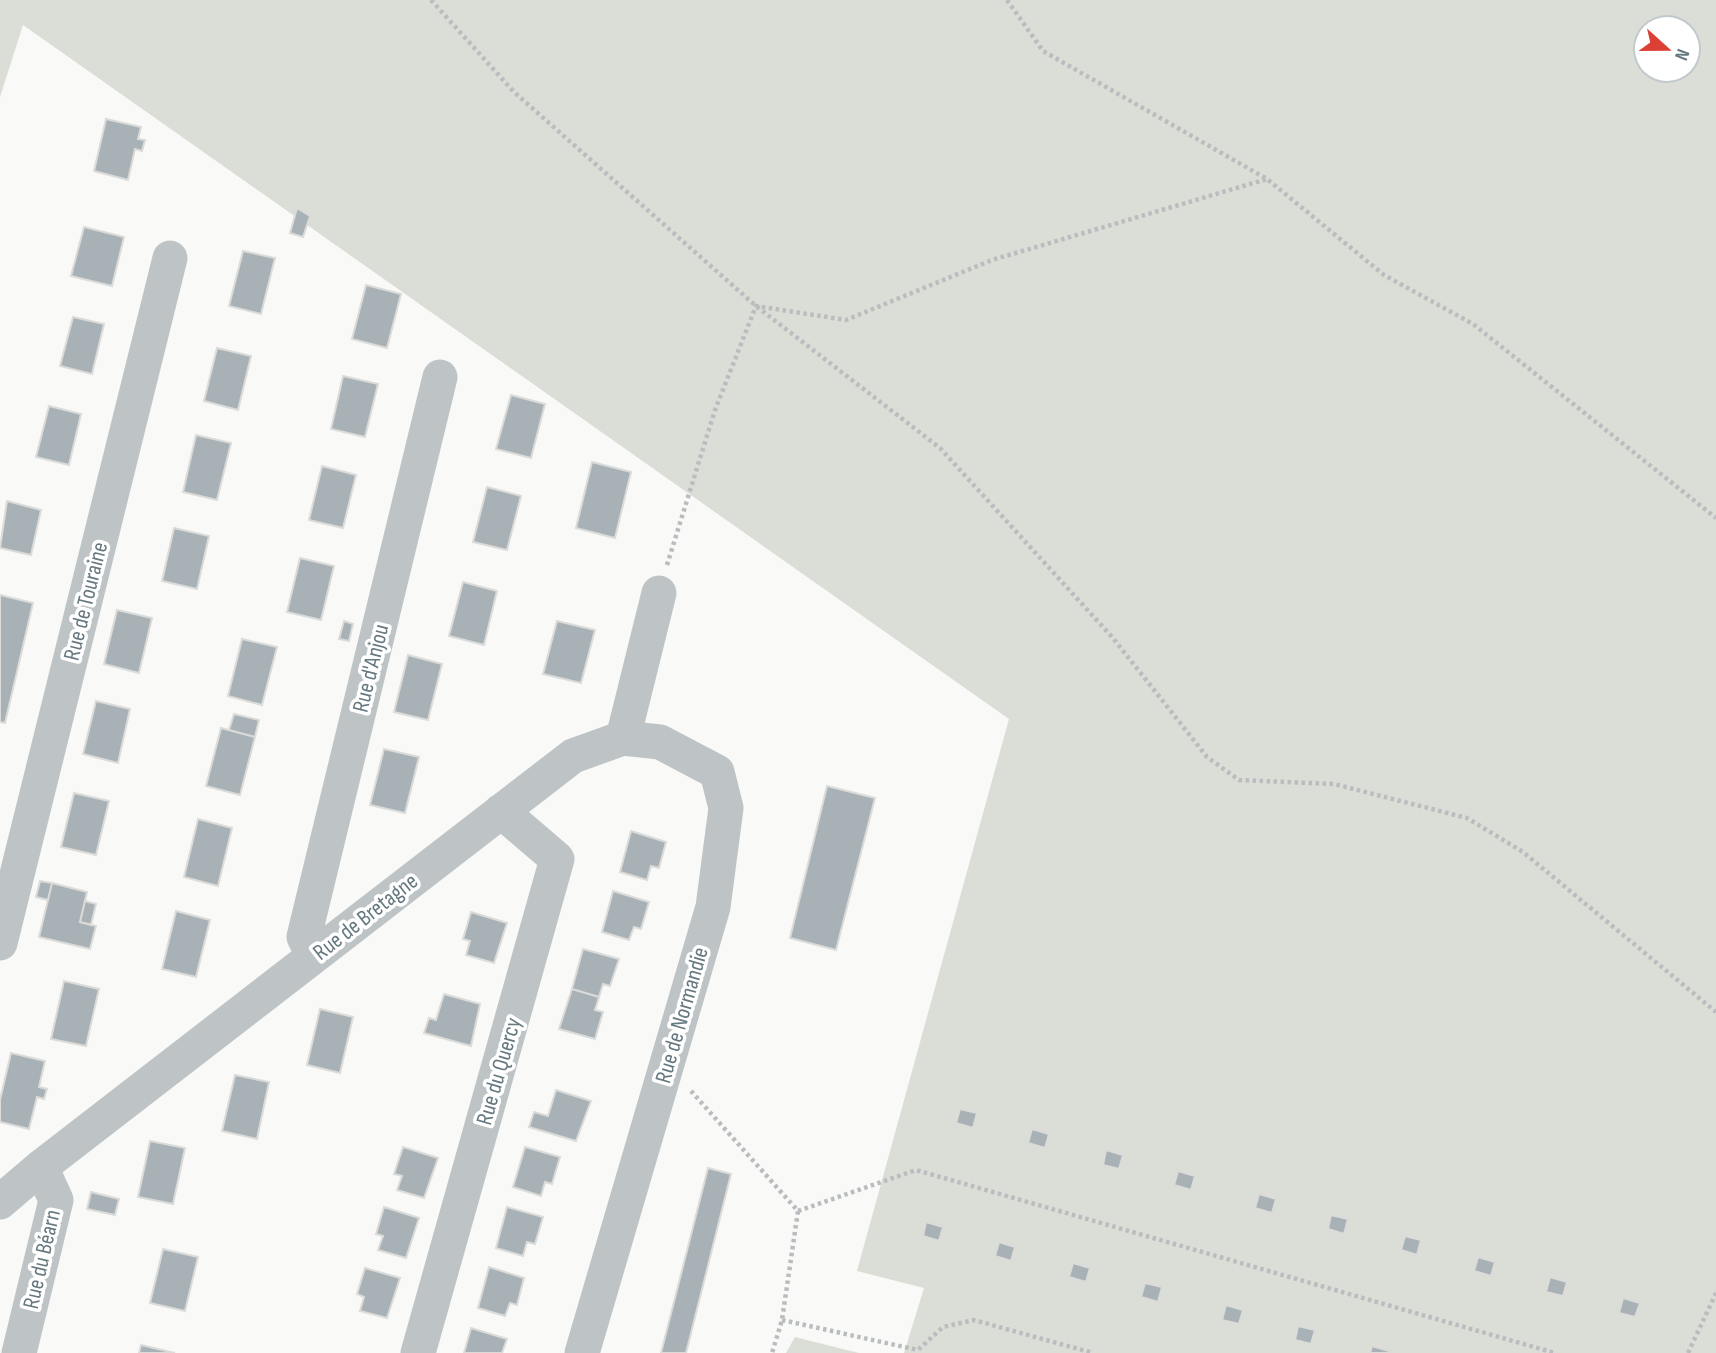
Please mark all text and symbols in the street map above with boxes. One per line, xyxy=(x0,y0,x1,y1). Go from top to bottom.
north arrow xyxy=(1632,14,1702,84)
text: N xyxy=(1669,46,1694,63)
street label: Rue de Touraine xyxy=(58,539,114,663)
street label: Rue d'Anjou xyxy=(347,621,395,715)
street label: Rue de Bretagne xyxy=(308,867,424,966)
street label: Rue de Normandie xyxy=(649,944,715,1086)
street label: Rue du Quercy xyxy=(470,1014,528,1128)
street label: Rue du Béarn xyxy=(17,1207,67,1311)

